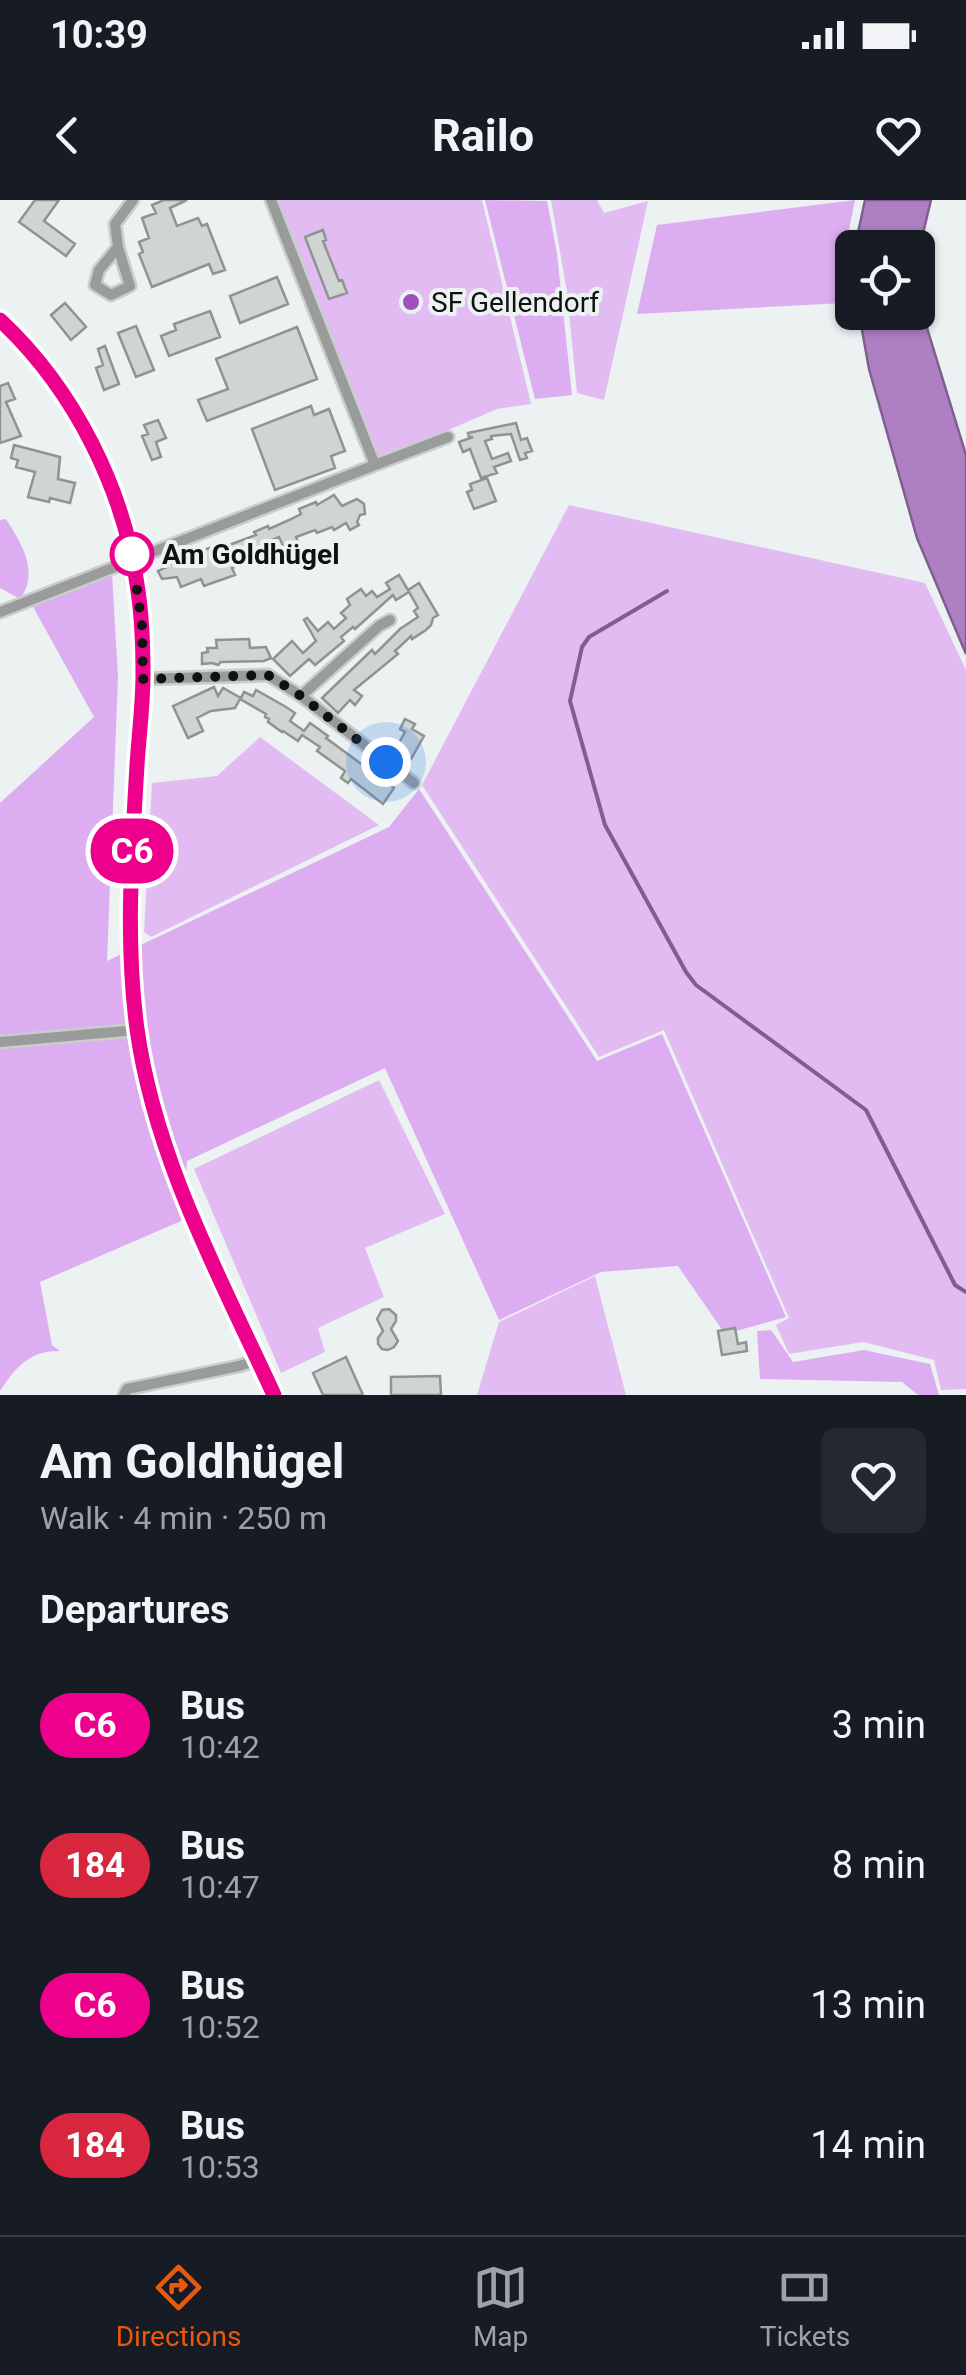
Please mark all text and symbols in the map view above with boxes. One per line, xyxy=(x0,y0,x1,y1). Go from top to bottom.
text: 10:39 xyxy=(50,13,148,57)
icon: back xyxy=(40,108,95,163)
icon: heart xyxy=(871,108,926,163)
text: Railo xyxy=(432,109,534,162)
map controls xyxy=(835,230,935,330)
button: locate xyxy=(835,230,935,330)
place label: SF Gellendorf xyxy=(431,286,599,319)
marker: SF Gellendorf xyxy=(400,291,422,313)
marker: Am Goldhügel xyxy=(111,533,153,575)
place label: Am Goldhügel xyxy=(162,538,340,571)
your location xyxy=(361,737,411,787)
line badge: C6 xyxy=(87,818,177,884)
text: C6 xyxy=(111,831,153,872)
button: heart xyxy=(821,1428,926,1533)
text: Am Goldhügel xyxy=(40,1433,344,1490)
text: Walk · 4 min · 250 m xyxy=(40,1499,327,1537)
text: Departures xyxy=(40,1588,230,1632)
text: Bus xyxy=(180,1684,245,1728)
text: 3 min xyxy=(832,1703,926,1747)
text: C6 xyxy=(74,1705,116,1746)
text: 10:42 xyxy=(180,1728,260,1766)
text: Bus xyxy=(180,1824,245,1868)
text: 8 min xyxy=(832,1843,926,1887)
text: 184 xyxy=(65,1845,125,1886)
text: 10:47 xyxy=(180,1868,260,1906)
text: Bus xyxy=(180,1964,245,2008)
text: 13 min xyxy=(810,1983,926,2027)
text: C6 xyxy=(74,1985,116,2026)
text: 10:52 xyxy=(180,2008,260,2046)
text: Bus xyxy=(180,2104,245,2148)
text: 14 min xyxy=(810,2123,926,2167)
text: 184 xyxy=(65,2125,125,2166)
text: 10:53 xyxy=(180,2148,260,2186)
tab: Directions xyxy=(116,2260,241,2353)
tab: Map xyxy=(473,2260,528,2353)
tab: Tickets xyxy=(760,2260,850,2353)

